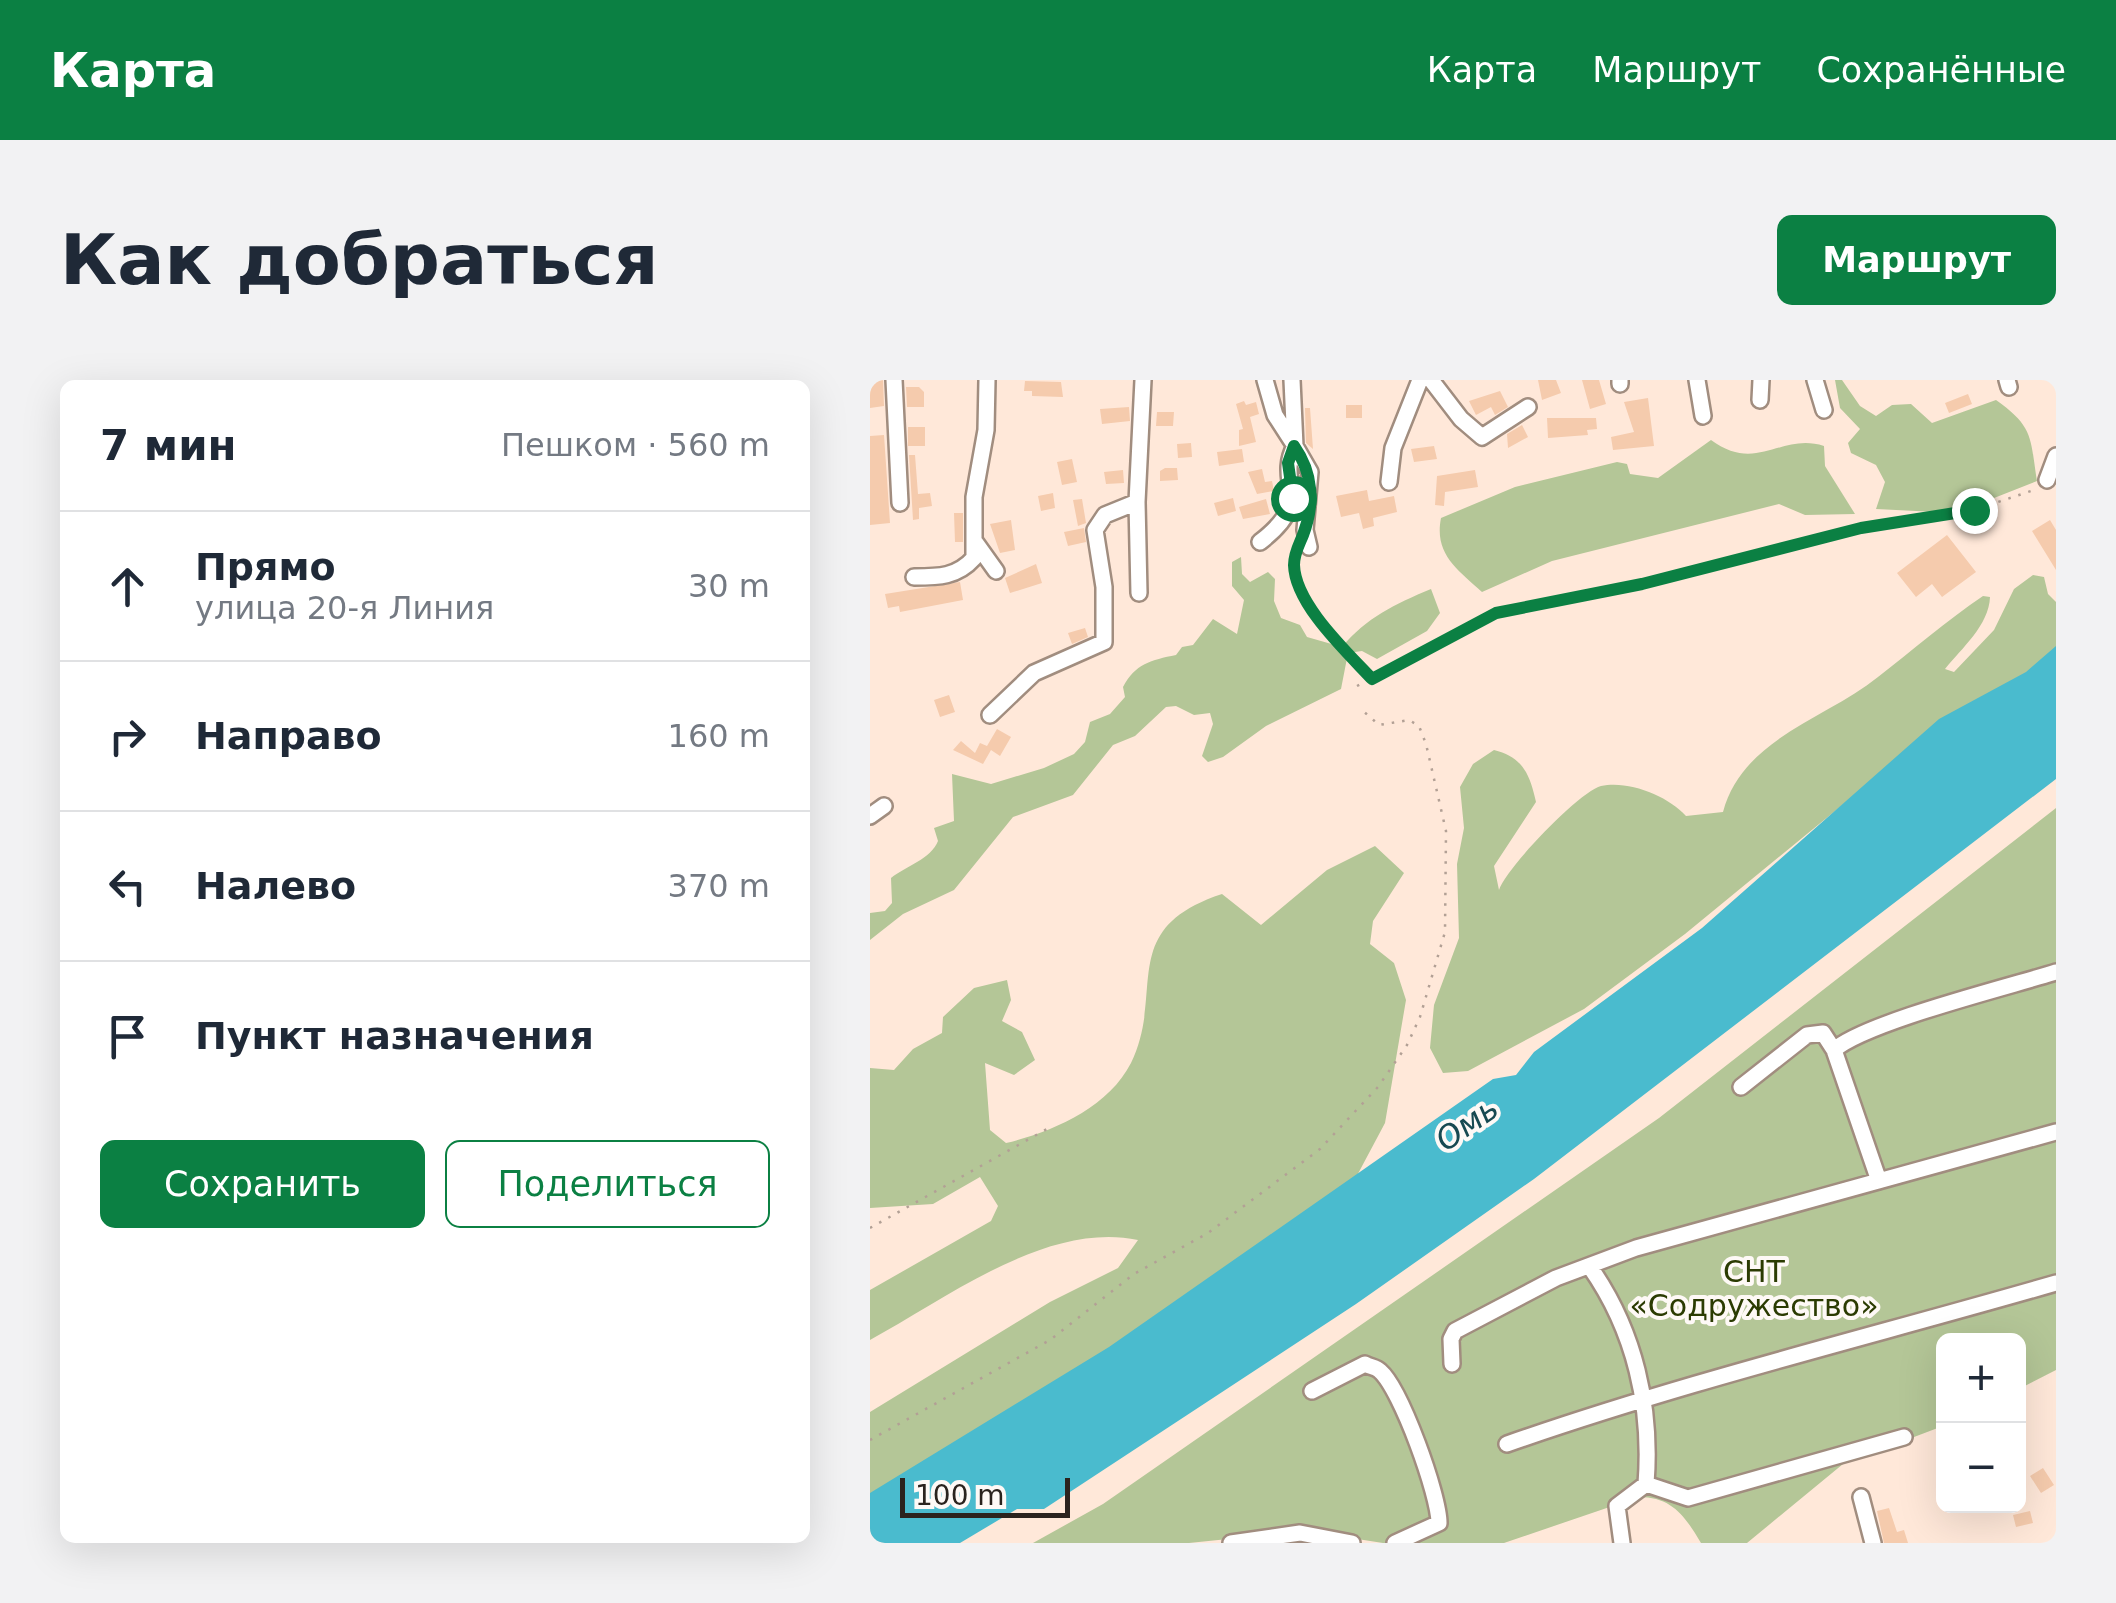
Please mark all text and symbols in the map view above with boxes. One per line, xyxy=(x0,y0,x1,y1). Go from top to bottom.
text: Карта xyxy=(50,42,216,98)
text: Карта xyxy=(1427,50,1537,90)
text: Маршрут xyxy=(1592,50,1761,90)
text: Сохранённые xyxy=(1816,50,2066,90)
button: Маршрут xyxy=(1777,215,2056,305)
text: Как добраться xyxy=(60,219,658,301)
text: 7 мин xyxy=(100,421,237,470)
text: Пешком · 560 m xyxy=(501,426,770,464)
route start xyxy=(1271,476,1317,522)
route end xyxy=(1952,488,1998,534)
text: Прямо xyxy=(195,545,336,589)
icon: ahead xyxy=(100,559,155,614)
text: 30 m xyxy=(688,567,770,605)
text: улица 20-я Линия xyxy=(195,589,494,627)
icon: right xyxy=(100,709,155,764)
text: Направо xyxy=(195,714,382,758)
text: 160 m xyxy=(668,717,770,755)
icon: left xyxy=(100,859,155,914)
text: Налево xyxy=(195,864,356,908)
text: 370 m xyxy=(668,867,770,905)
icon: arrive xyxy=(100,1009,155,1064)
text: Пункт назначения xyxy=(195,1014,594,1058)
water label: Омь xyxy=(1428,1089,1506,1159)
button: Сохранить xyxy=(100,1140,425,1228)
button: Поделиться xyxy=(445,1140,770,1228)
park label: СНТ «Содружество» xyxy=(1629,1254,1879,1323)
map controls xyxy=(1936,1333,2026,1513)
button: + xyxy=(1936,1333,2026,1423)
button: − xyxy=(1936,1423,2026,1513)
scale bar xyxy=(900,1473,1070,1518)
text: 100 m xyxy=(915,1479,1005,1512)

